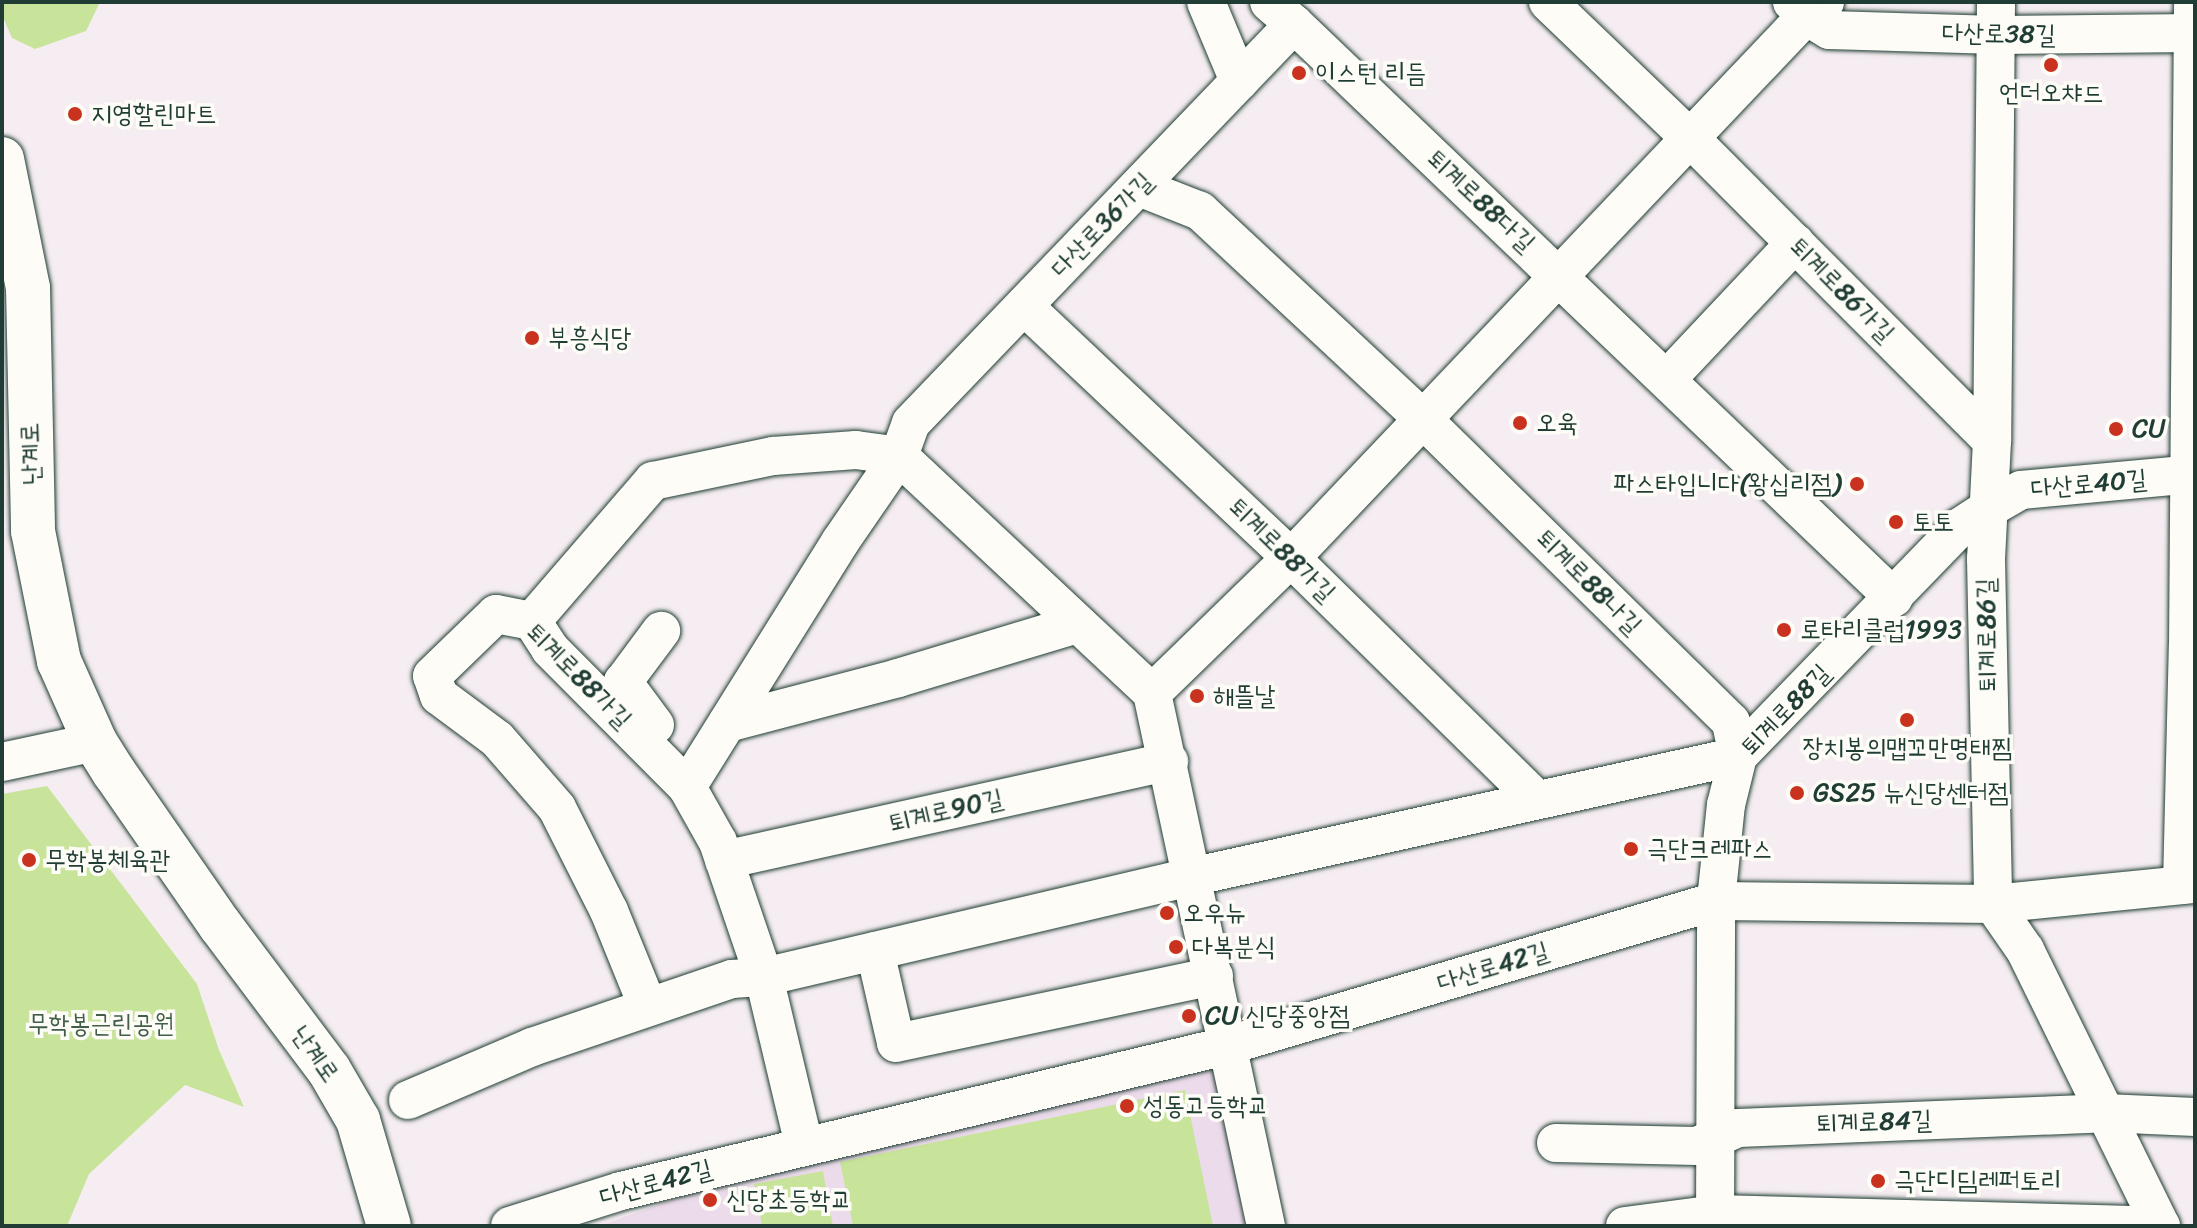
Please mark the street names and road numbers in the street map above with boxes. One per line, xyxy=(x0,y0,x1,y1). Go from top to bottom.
street label: 다산로38길 xyxy=(1942,17,2056,51)
street label: 퇴계로88다길 xyxy=(1421,143,1541,259)
street label: 다산로36가길 xyxy=(1044,166,1160,284)
street label: 퇴계로86가길 xyxy=(1783,231,1901,349)
street label: 난계로 xyxy=(14,422,48,486)
street label: 다산로40길 xyxy=(2030,463,2148,505)
street label: 퇴계로88가길 xyxy=(1222,492,1342,608)
street label: 퇴계로88나길 xyxy=(1530,523,1648,641)
street label: 퇴계로86길 xyxy=(1970,578,2004,692)
street label: 퇴계로88가길 xyxy=(520,617,638,735)
street label: 퇴계로88길 xyxy=(1735,658,1837,762)
street label: 퇴계로90길 xyxy=(886,783,1006,839)
street label: 다산로42길 xyxy=(1433,935,1553,999)
street label: 난계로 xyxy=(284,1019,346,1089)
street label: 퇴계로84길 xyxy=(1816,1104,1932,1140)
street label: 다산로42길 xyxy=(596,1153,716,1213)

